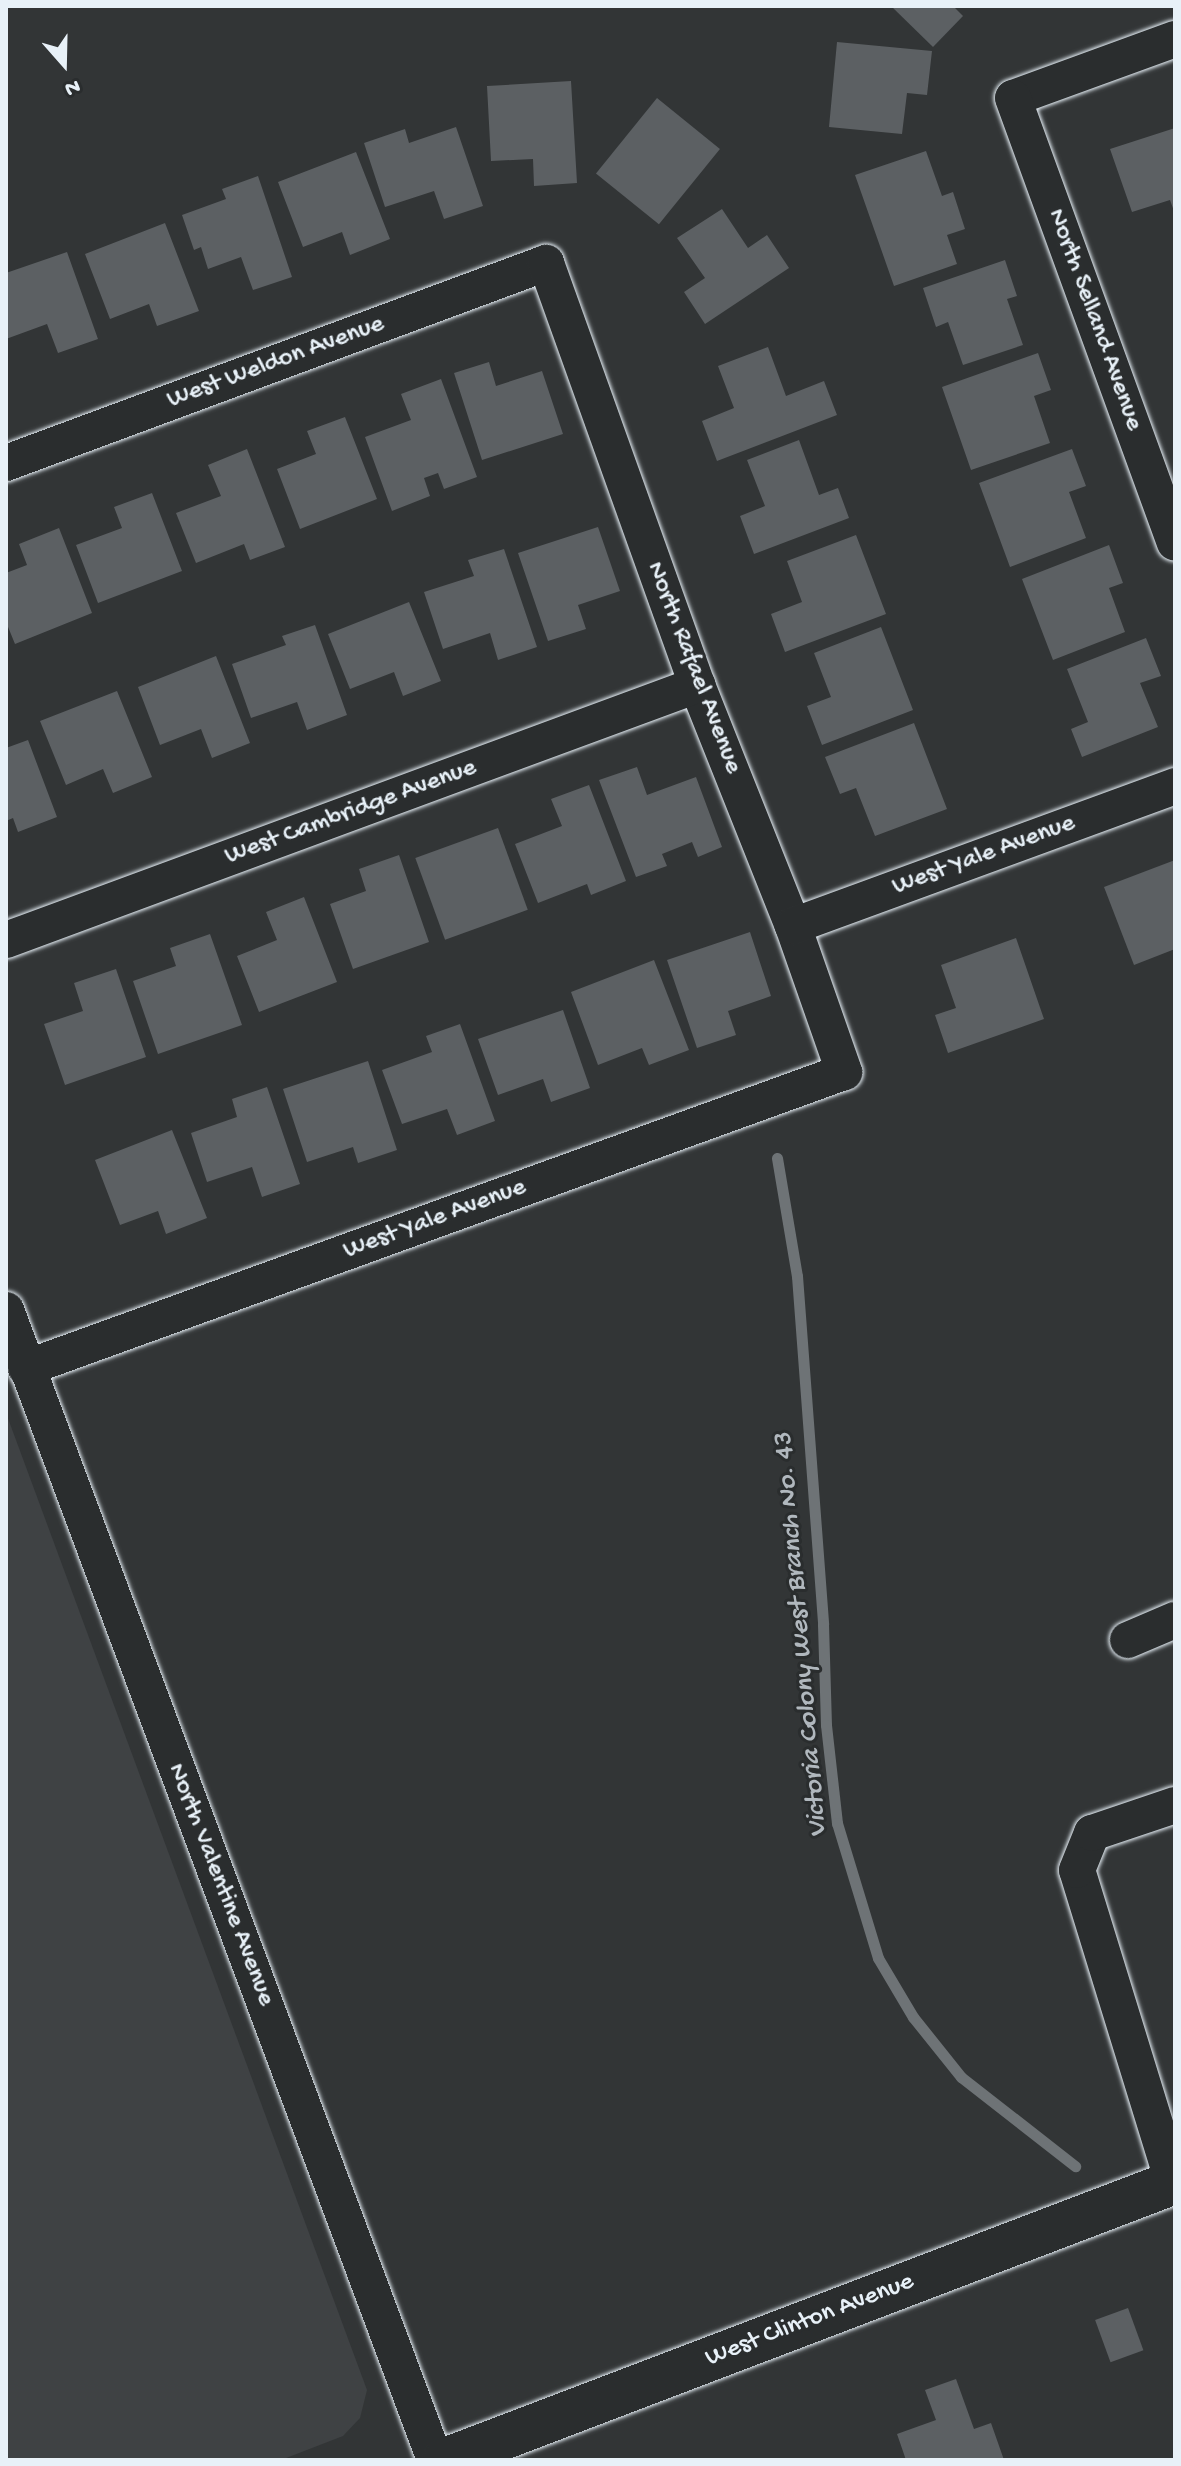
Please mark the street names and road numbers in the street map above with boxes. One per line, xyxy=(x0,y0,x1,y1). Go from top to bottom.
street label: North Selland Avenue xyxy=(1039,205,1149,435)
street label: West Weldon Avenue xyxy=(163,309,389,417)
street label: North Rafael Avenue xyxy=(638,558,748,778)
street label: West Cambridge Avenue xyxy=(221,753,481,873)
street label: West Yale Avenue xyxy=(889,809,1079,903)
street label: West Yale Avenue xyxy=(340,1173,530,1267)
street label: North Valentine Avenue xyxy=(159,1759,281,2011)
street label: West Clinton Avenue xyxy=(701,2267,919,2375)

